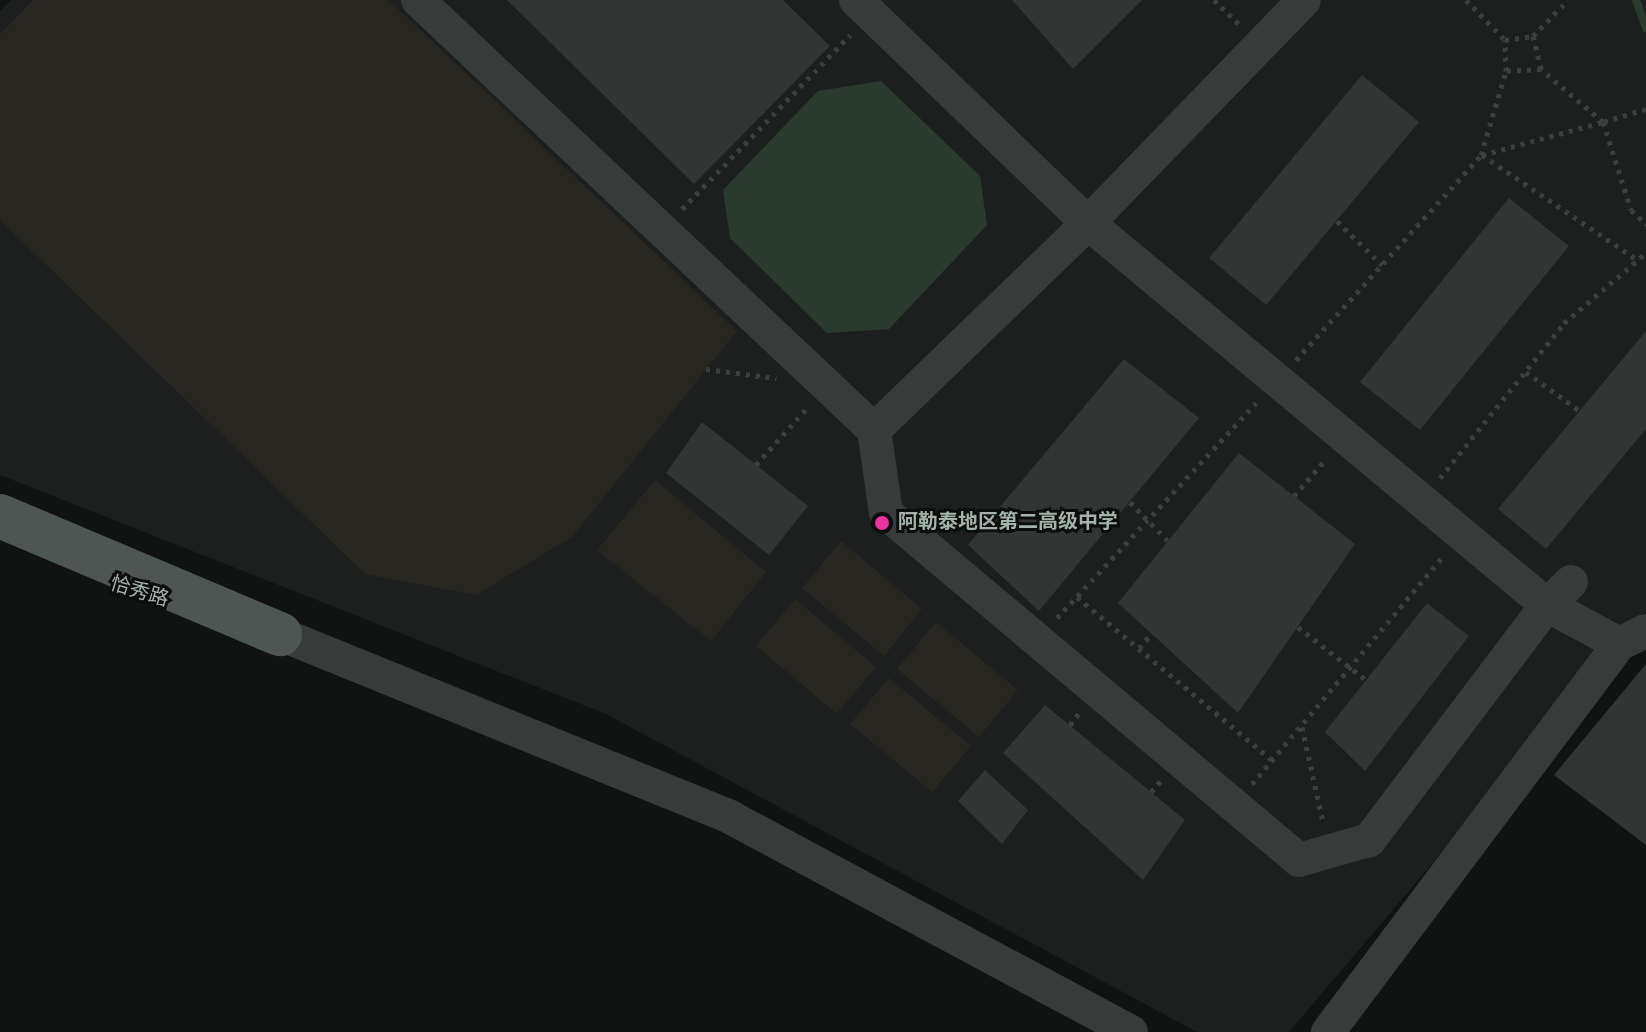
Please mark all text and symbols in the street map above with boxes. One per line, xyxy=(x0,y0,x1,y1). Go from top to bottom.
place label: 阿勒泰地区第二高级中学 xyxy=(898,511,1118,535)
marker: 阿勒泰地区第二高级中学 xyxy=(873,514,891,532)
street label: 恰秀路 xyxy=(107,573,171,613)

